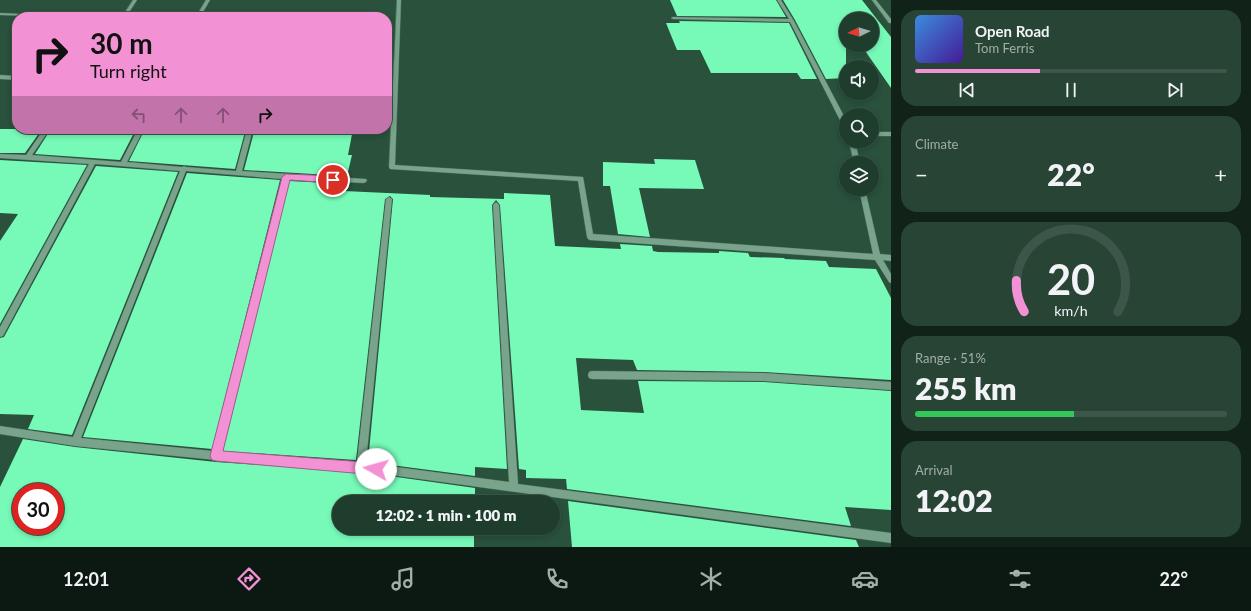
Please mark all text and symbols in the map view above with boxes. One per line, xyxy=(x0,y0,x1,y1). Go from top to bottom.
north arrow xyxy=(839,12,879,52)
map controls xyxy=(839,12,879,196)
text: Open Road xyxy=(975,22,1050,40)
text: 30 m xyxy=(90,26,153,60)
icon: right xyxy=(24,28,76,80)
text: Tom Ferris xyxy=(975,40,1034,56)
text: Turn right xyxy=(90,60,167,82)
button: sound xyxy=(839,60,879,100)
icon: previous xyxy=(956,79,978,101)
icon: pause xyxy=(1060,79,1082,101)
icon: next xyxy=(1164,79,1186,101)
icon: left xyxy=(128,104,150,126)
icon: ahead xyxy=(170,104,192,126)
icon: ahead xyxy=(212,104,234,126)
icon: right xyxy=(254,104,276,126)
button: search xyxy=(839,108,879,148)
text: Climate xyxy=(915,136,958,152)
button: layers xyxy=(839,156,879,196)
text: 22° xyxy=(1047,156,1095,192)
text: − xyxy=(915,161,928,188)
text: + xyxy=(1214,161,1227,188)
pin xyxy=(316,163,350,197)
icon: arrive xyxy=(322,169,344,191)
text: 20 xyxy=(1047,253,1095,303)
text: km/h xyxy=(1054,301,1088,318)
text: Range · 51% xyxy=(915,350,986,366)
text: 255 km xyxy=(915,370,1016,406)
position arrow xyxy=(355,448,397,490)
text: Arrival xyxy=(915,462,952,478)
text: 12:02 xyxy=(915,482,993,518)
speed limit sign: 30 xyxy=(12,483,64,535)
text: 12:02 · 1 min · 100 m xyxy=(375,506,517,524)
icon: directions xyxy=(235,565,263,593)
icon: music xyxy=(389,565,417,593)
icon: phone xyxy=(543,565,571,593)
icon: climate xyxy=(697,565,725,593)
icon: car xyxy=(851,565,879,593)
icon: filters xyxy=(1006,565,1034,593)
text: 12:01 xyxy=(63,568,109,590)
text: 22° xyxy=(1160,568,1188,590)

